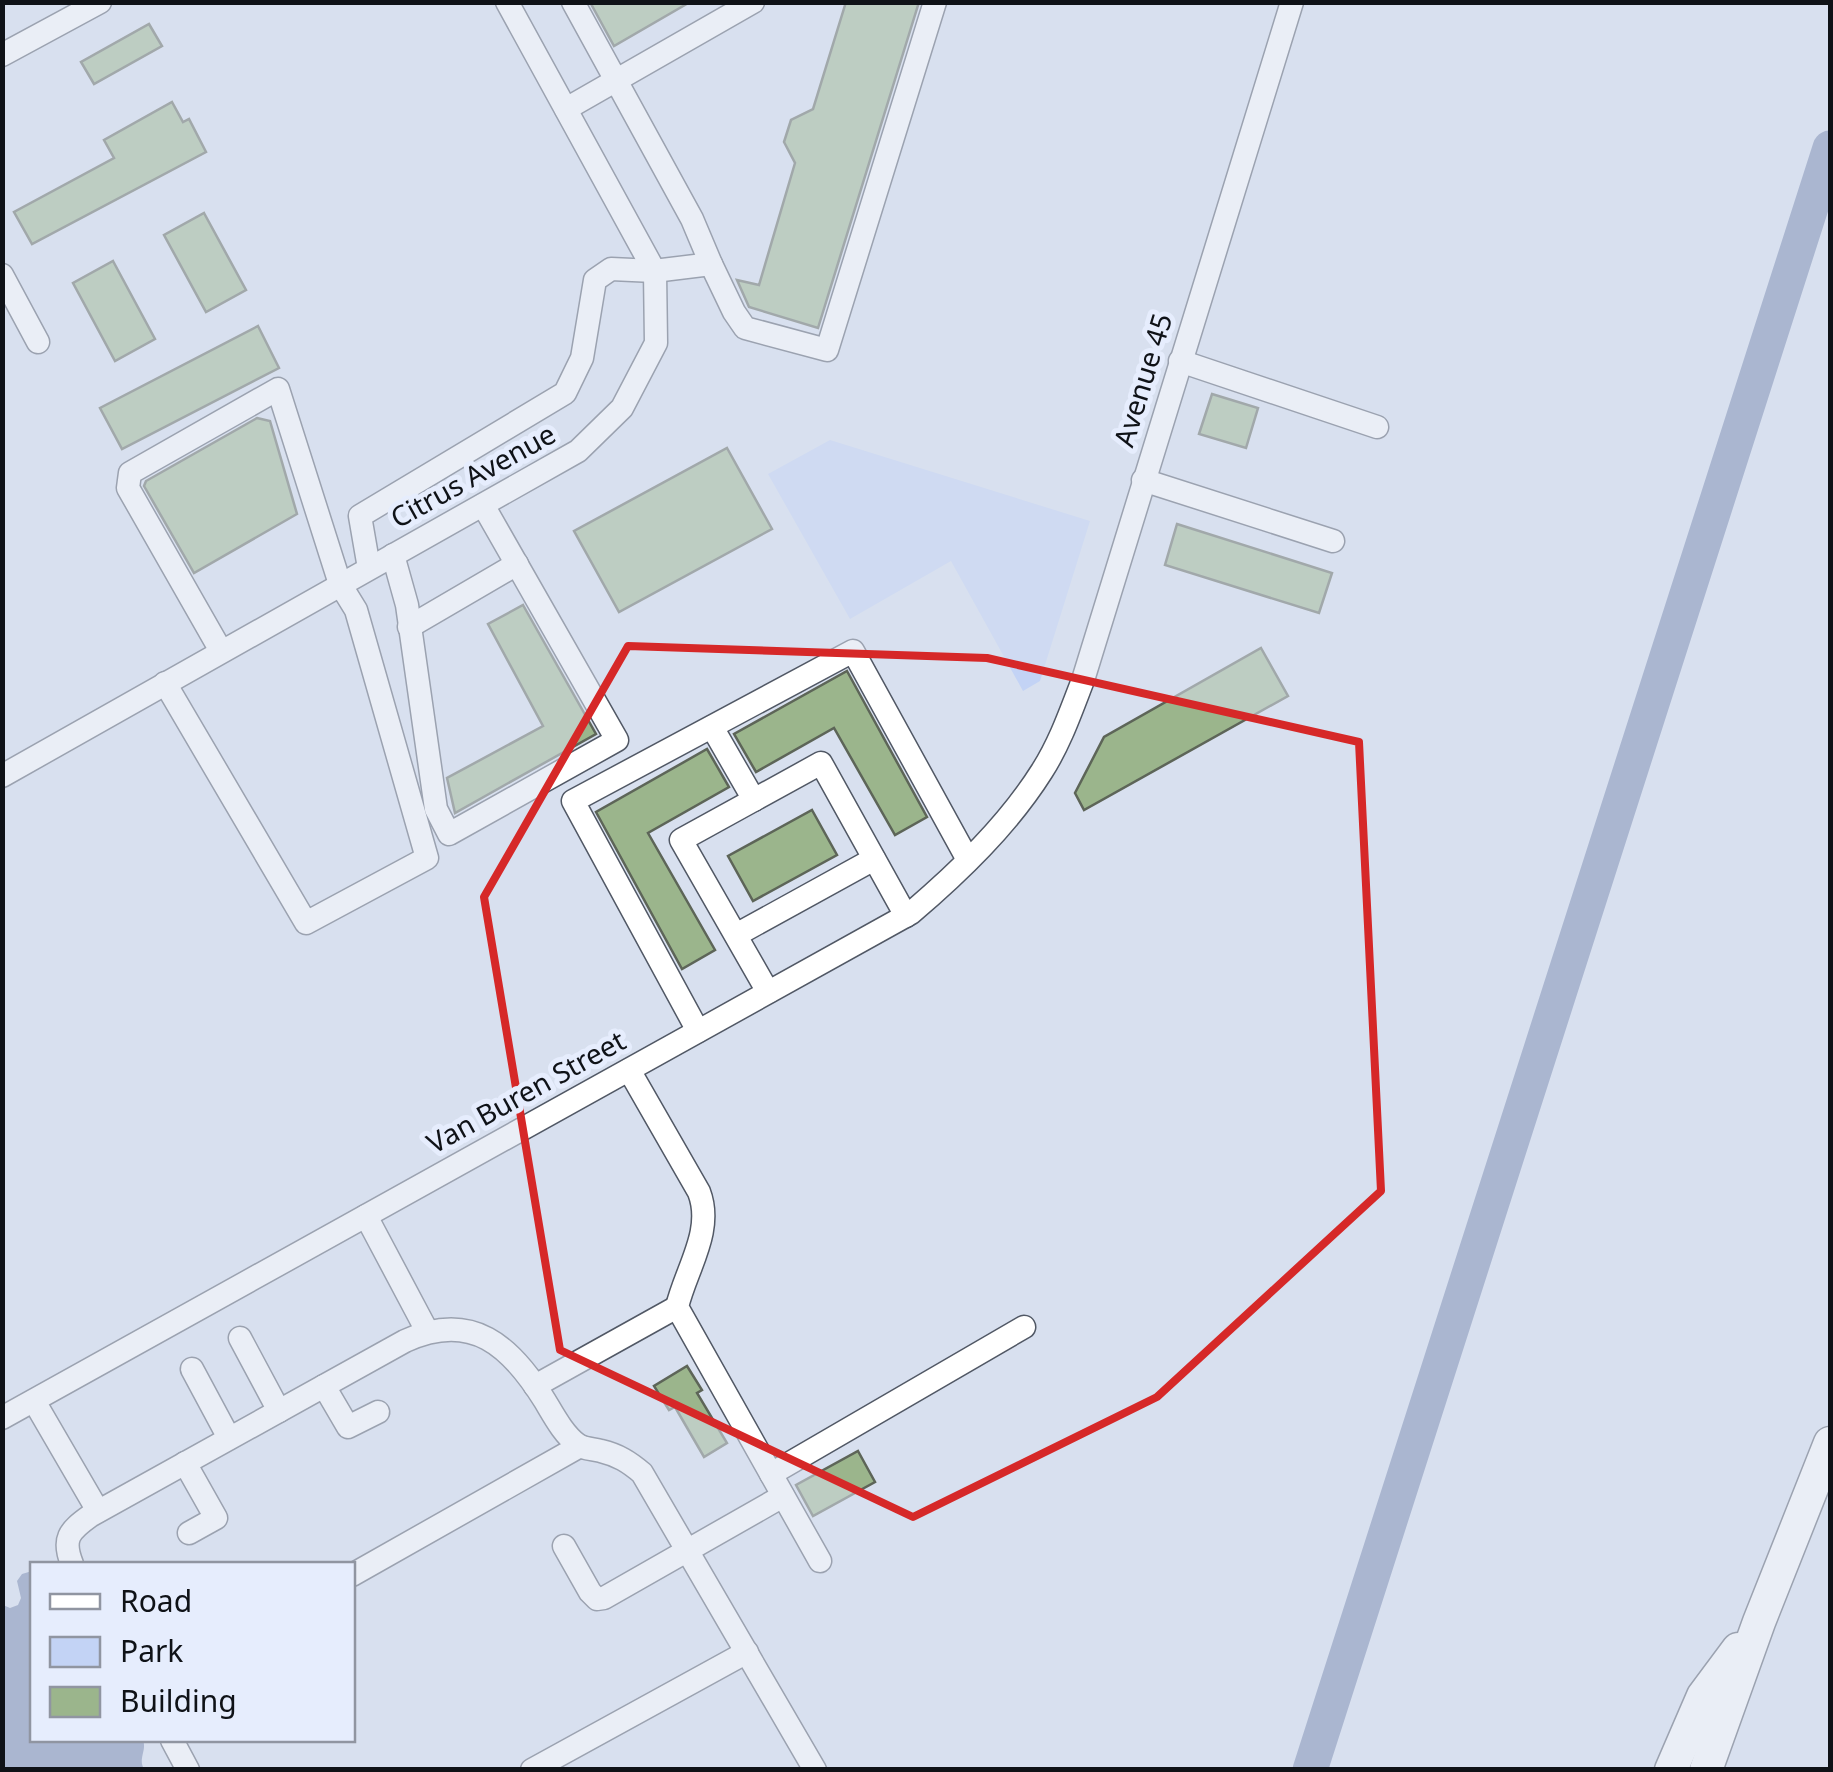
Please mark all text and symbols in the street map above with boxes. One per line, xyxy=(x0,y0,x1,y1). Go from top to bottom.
street label: Avenue 45 xyxy=(1104,308,1180,451)
street label: Citrus Avenue xyxy=(383,414,562,536)
street label: Van Buren Street xyxy=(419,1021,632,1161)
legend xyxy=(30,1562,355,1742)
text: Road xyxy=(120,1580,192,1621)
text: Park xyxy=(120,1630,183,1671)
text: Building xyxy=(120,1680,237,1721)

